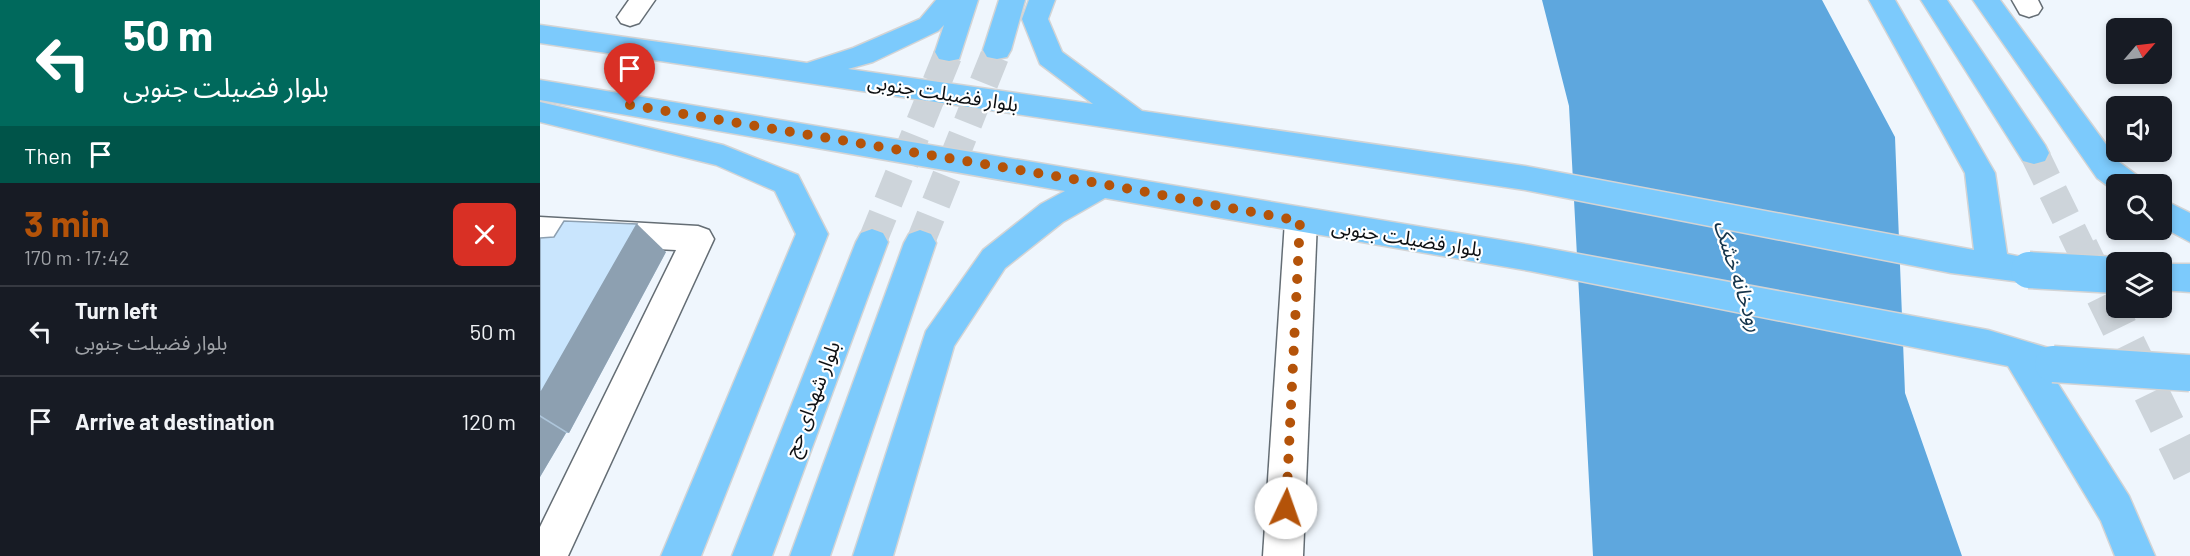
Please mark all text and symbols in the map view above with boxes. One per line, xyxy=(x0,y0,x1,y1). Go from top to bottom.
text: 50 m xyxy=(123,9,213,59)
north arrow xyxy=(2106,18,2172,84)
map controls xyxy=(2106,18,2172,318)
icon: left xyxy=(24,24,102,102)
pin xyxy=(604,43,655,105)
icon: arrive xyxy=(613,52,646,85)
street label: بلوار فضیلت جنوبی xyxy=(866,68,1020,117)
text: بلوار فضیلت جنوبی xyxy=(123,70,329,102)
button: sound xyxy=(2106,96,2172,162)
icon: arrive xyxy=(84,138,117,171)
text: Then xyxy=(24,142,72,168)
button: search xyxy=(2106,174,2172,240)
text: 3 min xyxy=(24,201,110,244)
button: close xyxy=(453,203,516,266)
street label: بلوار فضیلت جنوبی xyxy=(1330,213,1484,262)
water label: رودخانه خشک xyxy=(1709,216,1769,335)
text: 170 m · 17:42 xyxy=(24,245,129,269)
button: layers xyxy=(2106,252,2172,318)
text: Turn left xyxy=(75,297,158,323)
icon: left xyxy=(24,315,57,348)
text: 50 m xyxy=(470,318,516,344)
text: بلوار فضیلت جنوبی xyxy=(75,330,227,354)
street label: بلوار شهدای حج xyxy=(778,337,848,461)
icon: arrive xyxy=(24,405,57,438)
text: Arrive at destination xyxy=(75,408,274,434)
text: 120 m xyxy=(461,408,516,434)
position arrow xyxy=(1254,476,1318,540)

